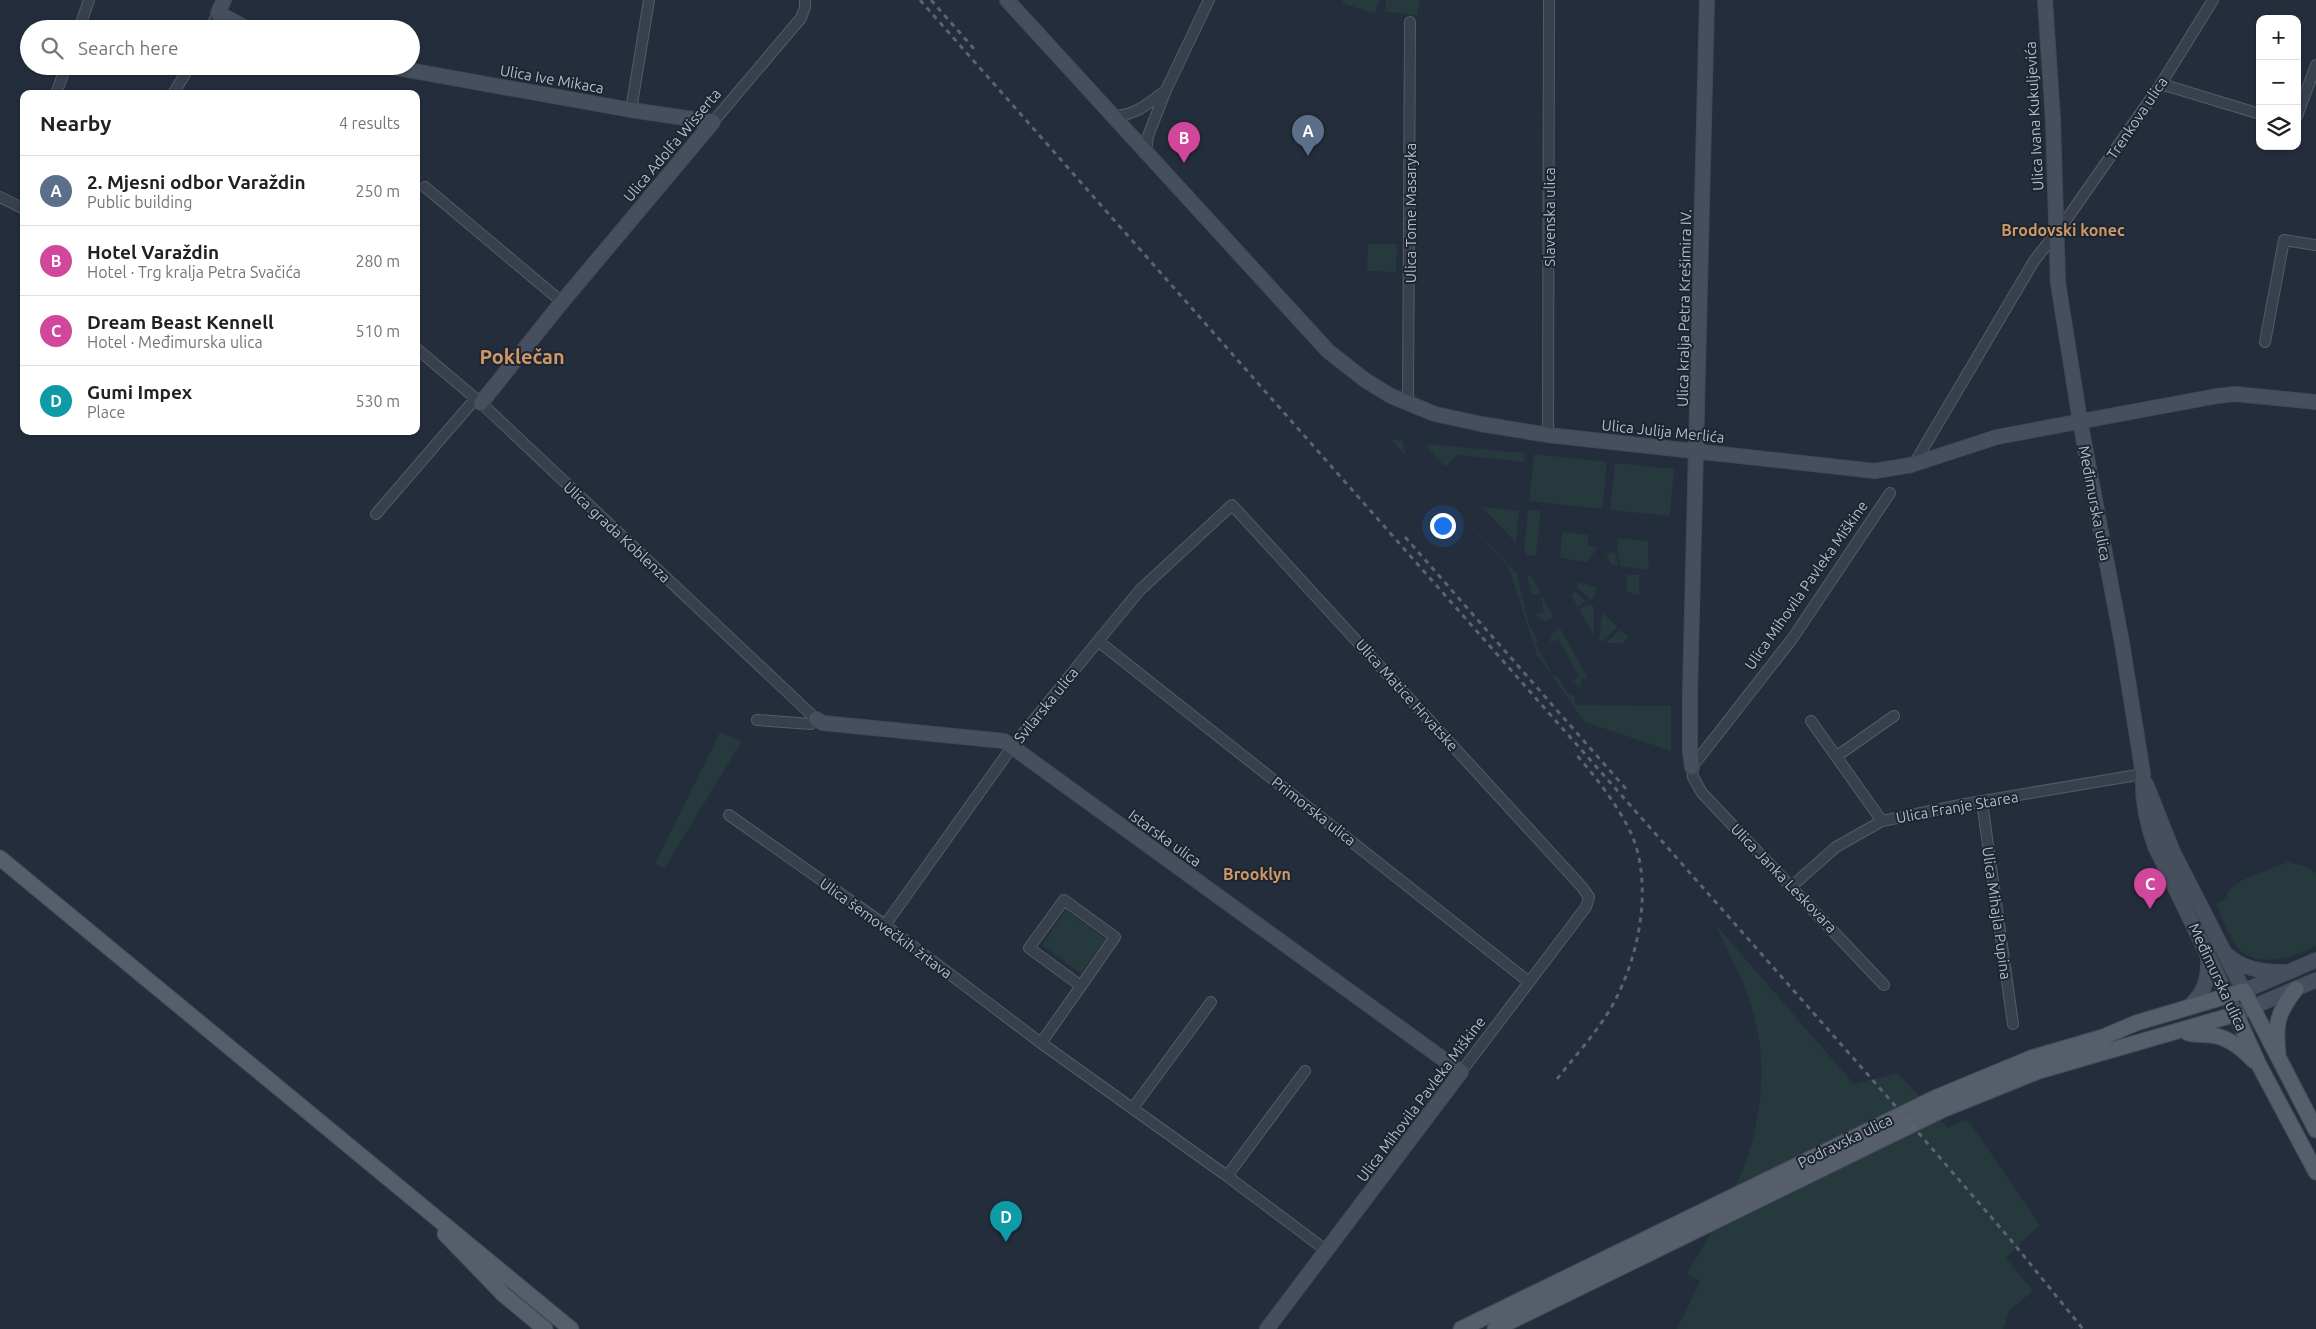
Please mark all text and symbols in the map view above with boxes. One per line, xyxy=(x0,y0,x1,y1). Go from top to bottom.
map controls xyxy=(2256,15,2301,150)
button: + xyxy=(2256,15,2301,60)
search box xyxy=(20,20,420,75)
icon: search xyxy=(38,34,66,62)
text: Search here xyxy=(78,37,178,59)
street label: Ulica Ivana Kukuljevića xyxy=(2022,41,2046,191)
button: − xyxy=(2256,60,2301,105)
street label: Ulica Ive Mikaca xyxy=(499,61,605,97)
street label: Trenkova ulica xyxy=(2103,74,2171,162)
street label: Ulica Adolfa Wisserta xyxy=(620,85,724,205)
button: layers xyxy=(2256,105,2301,150)
text: Nearby xyxy=(40,111,111,135)
text: 4 results xyxy=(339,114,400,132)
pin: A xyxy=(1292,115,1324,156)
pin: B xyxy=(1168,122,1200,163)
street label: Ulica Tome Masaryka xyxy=(1402,143,1419,283)
street label: Slavenska ulica xyxy=(1541,167,1558,267)
text: 2. Mjesni odbor Varaždin xyxy=(87,171,306,193)
text: A xyxy=(50,182,62,200)
text: 250 m xyxy=(355,182,400,200)
text: Public building xyxy=(87,193,192,211)
street label: Ulica kralja Petra Krešimira IV. xyxy=(1674,209,1694,407)
district label: Brodovski konec xyxy=(2001,221,2125,239)
text: Hotel Varaždin xyxy=(87,241,219,263)
text: B xyxy=(51,252,61,270)
text: 280 m xyxy=(355,252,400,270)
text: Hotel · Trg kralja Petra Svačića xyxy=(87,263,301,281)
text: Dream Beast Kennell xyxy=(87,311,274,333)
text: C xyxy=(51,322,61,340)
text: 510 m xyxy=(355,322,400,340)
text: Hotel · Međimurska ulica xyxy=(87,333,263,351)
district label: Poklečan xyxy=(479,345,565,368)
text: Gumi Impex xyxy=(87,381,192,403)
text: D xyxy=(50,392,62,410)
text: 530 m xyxy=(355,392,400,410)
text: Place xyxy=(87,403,125,421)
street label: Ulica Julija Merlića xyxy=(1601,416,1725,446)
street label: Međimurska ulica xyxy=(2075,444,2115,562)
street label: Ulica grada Koblenza xyxy=(560,478,674,586)
street label: Ulica Mihovila Pavleka Miškine xyxy=(1741,497,1871,673)
your location xyxy=(1430,513,1456,539)
street label: Ulica Matice Hrvatske xyxy=(1352,636,1462,754)
street label: Svilarska ulica xyxy=(1010,664,1082,746)
street label: Primorska ulica xyxy=(1269,773,1359,849)
street label: Ulica Franje Starea xyxy=(1894,788,2020,826)
street label: Istarska ulica xyxy=(1125,806,1205,870)
street label: Ulica Janka Leskovara xyxy=(1727,820,1841,936)
street label: Ulica Mihajla Pupina xyxy=(1979,846,2015,980)
district label: Brooklyn xyxy=(1223,865,1291,883)
pin: C xyxy=(2134,868,2166,909)
street label: Ulica šemovečkih žrtava xyxy=(817,874,955,982)
street label: Međimurska ulica xyxy=(2186,920,2250,1034)
street label: Ulica Mihovila Pavleka Miškine xyxy=(1353,1013,1489,1185)
street label: Podravska ulica xyxy=(1795,1111,1895,1171)
pin: D xyxy=(990,1201,1022,1242)

